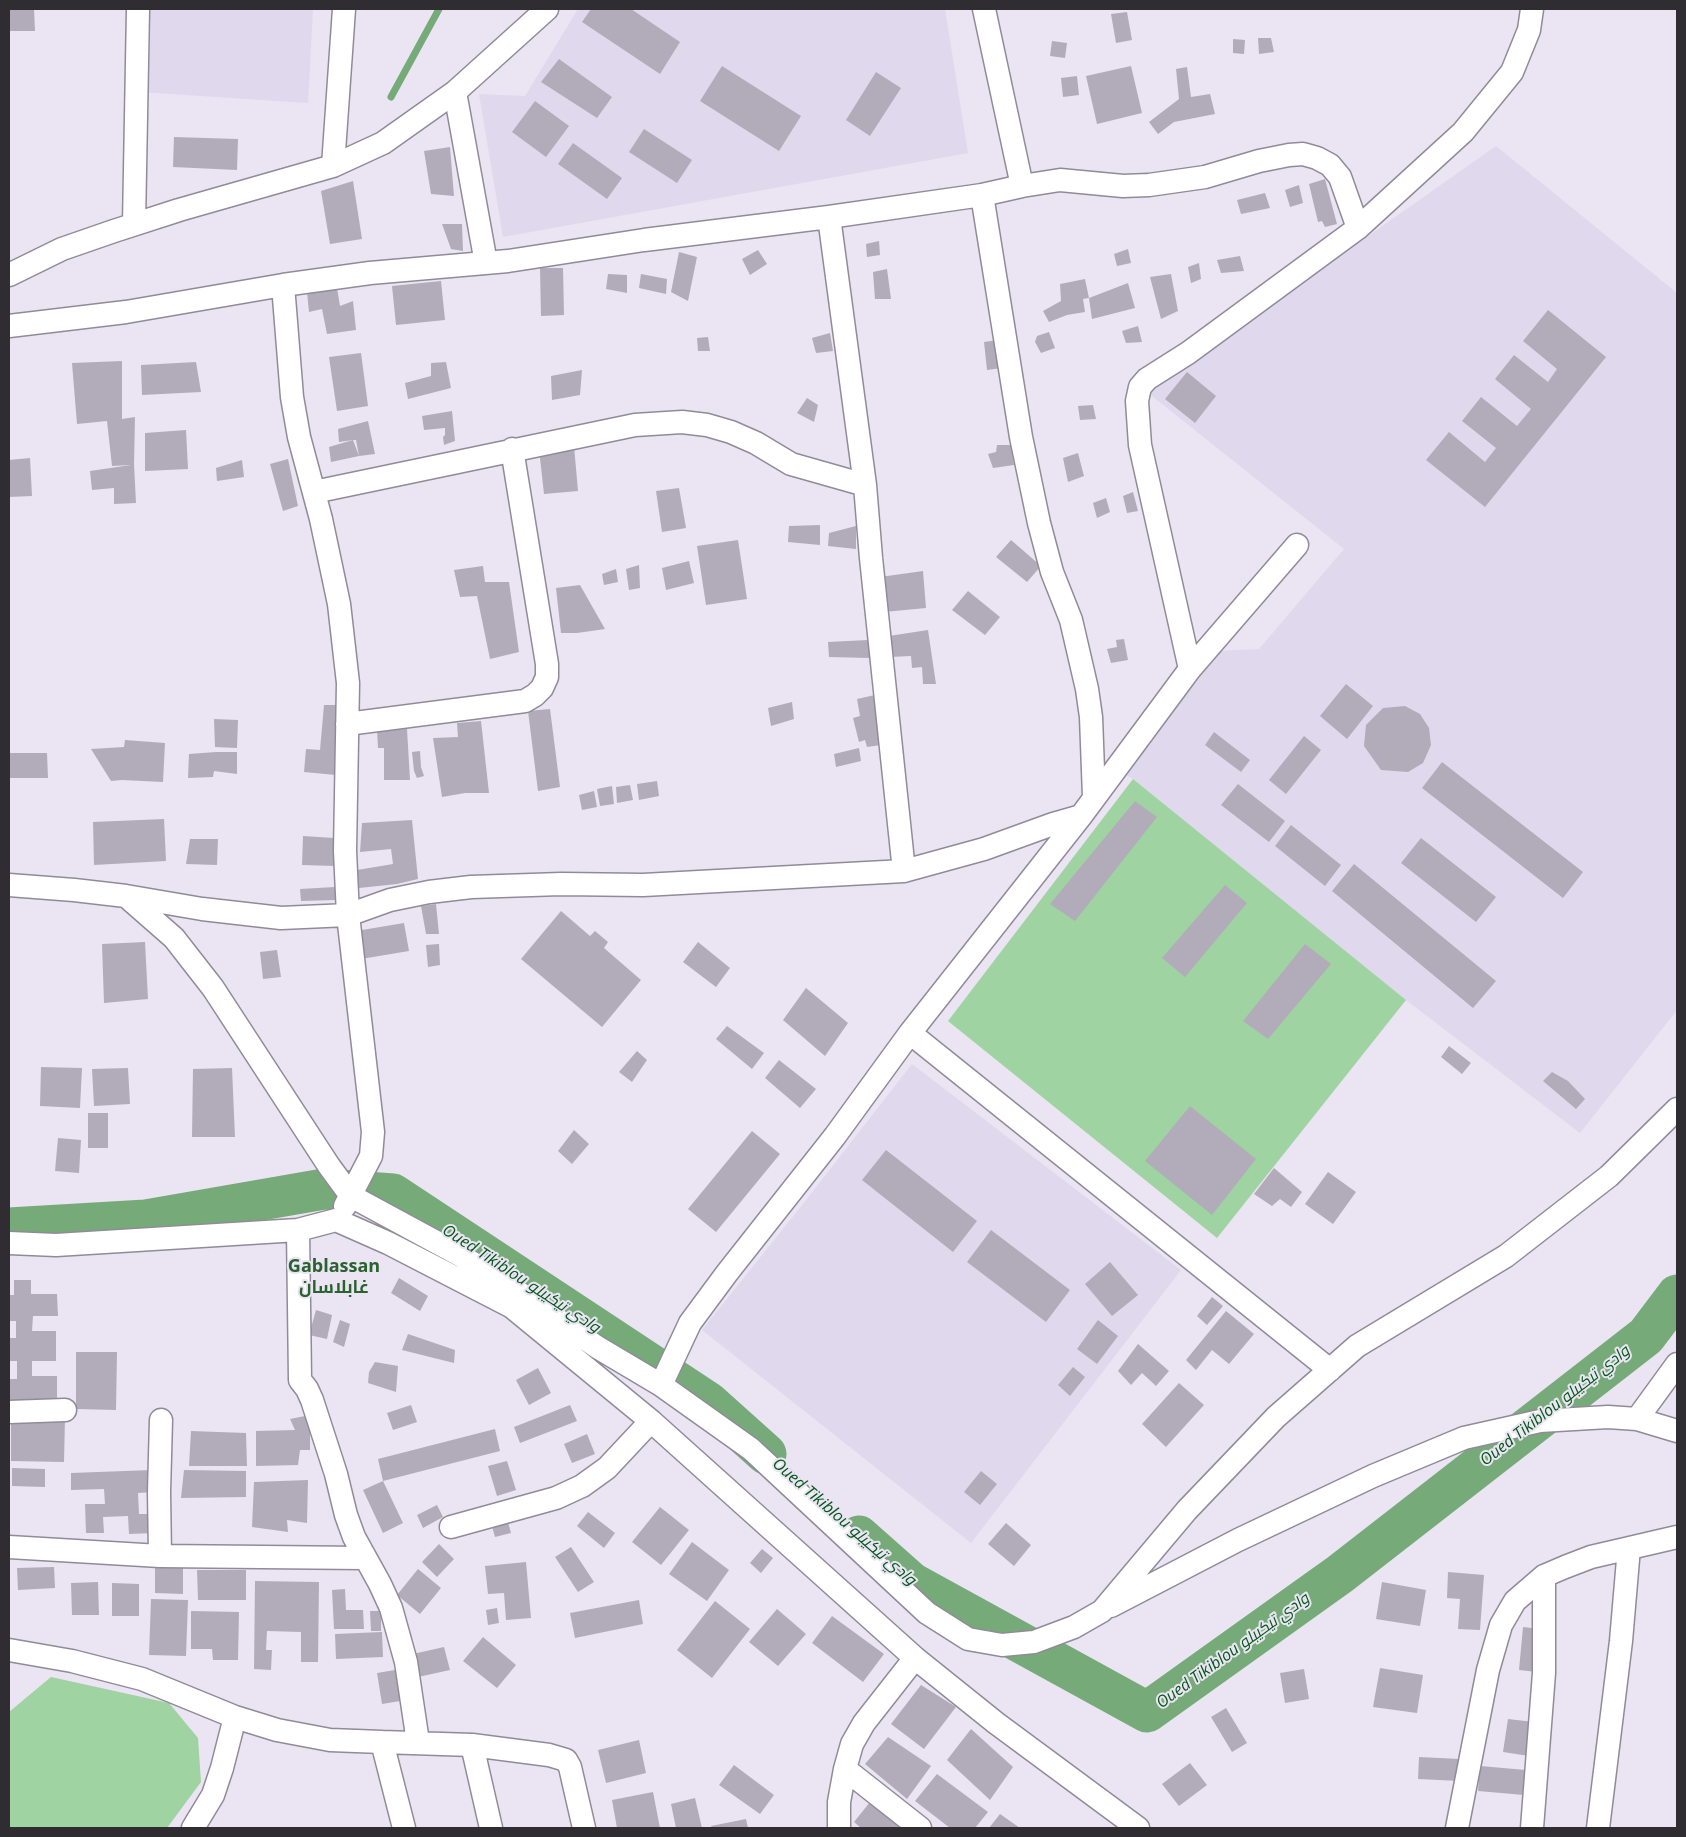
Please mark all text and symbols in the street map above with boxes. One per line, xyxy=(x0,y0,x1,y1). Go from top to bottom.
water label: Oued Tikiblou وادي تيكيبلو xyxy=(439,1221,603,1337)
district label: Gablassan غابلاسان xyxy=(288,1256,380,1298)
water label: Oued Tikiblou وادي تيكيبلو xyxy=(1477,1342,1633,1470)
water label: Oued Tikiblou وادي تيكيبلو xyxy=(768,1454,920,1590)
water label: Oued Tikiblou وادي تيكيبلو xyxy=(1153,1589,1313,1713)

